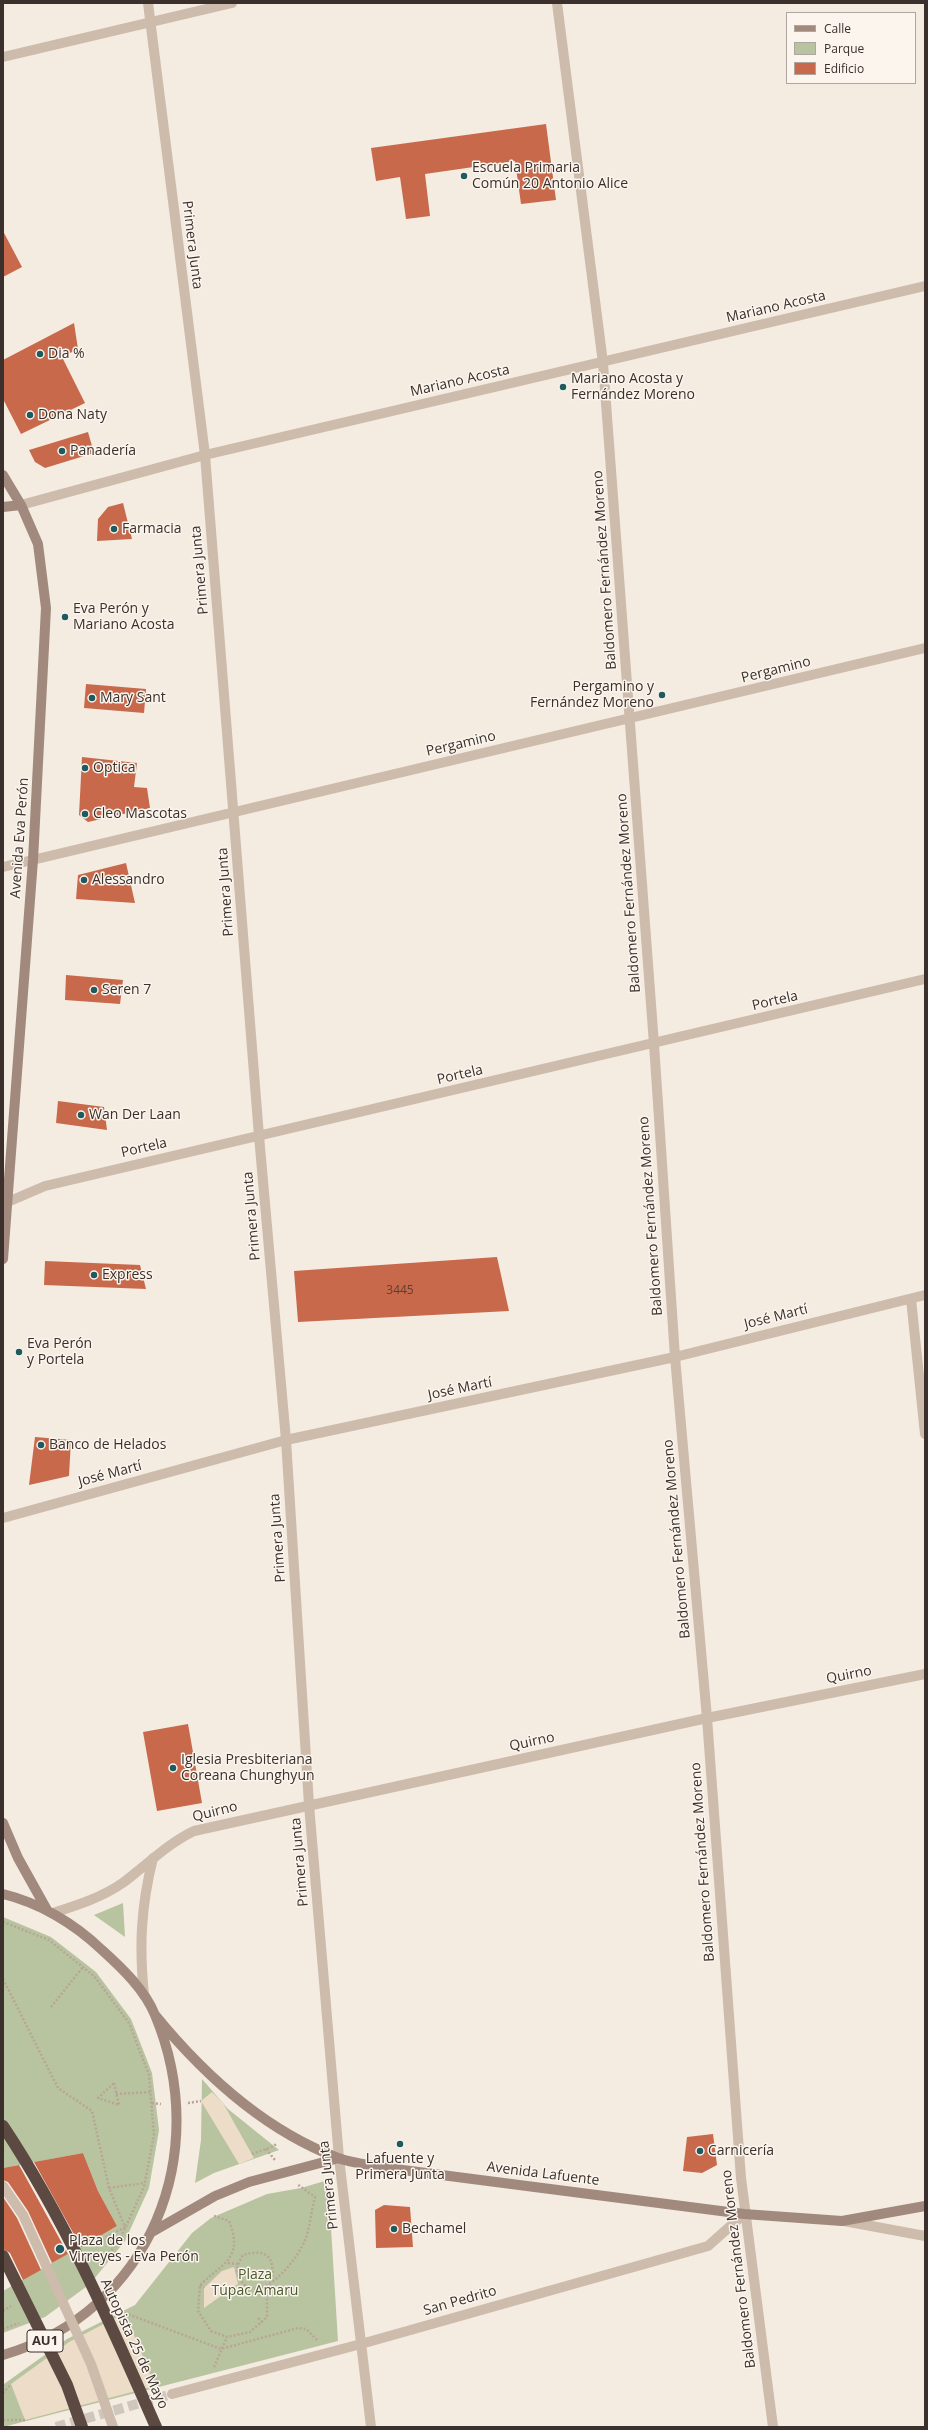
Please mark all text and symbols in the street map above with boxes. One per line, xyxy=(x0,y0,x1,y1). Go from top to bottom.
legend xyxy=(786,12,916,84)
text: Calle xyxy=(824,20,851,37)
text: Parque xyxy=(824,40,864,57)
text: Edificio xyxy=(824,60,864,77)
place label: Escuela Primaria Común 20 Antonio Alice xyxy=(472,160,628,192)
marker: Escuela Primaria Común 20 Antonio Alice xyxy=(459,171,469,181)
street label: Primera Junta xyxy=(178,200,206,290)
street label: Mariano Acosta xyxy=(725,287,827,327)
place label: Dia % xyxy=(48,346,85,362)
marker: Dia % xyxy=(35,349,45,359)
street label: Mariano Acosta xyxy=(409,361,511,401)
place label: Mariano Acosta y Fernández Moreno xyxy=(571,371,695,404)
marker: Mariano Acosta y Fernández Moreno xyxy=(558,382,568,392)
place label: Dona Naty xyxy=(38,407,107,423)
marker: Dona Naty xyxy=(25,410,35,420)
place label: Panadería xyxy=(70,443,136,459)
marker: Panadería xyxy=(57,446,67,456)
street label: Baldomero Fernández Moreno xyxy=(590,470,620,670)
place label: Farmacia xyxy=(122,521,181,537)
marker: Farmacia xyxy=(109,524,119,534)
street label: Primera Junta xyxy=(188,525,212,615)
place label: Eva Perón y Mariano Acosta xyxy=(73,601,174,634)
marker: Eva Perón y Mariano Acosta xyxy=(60,612,70,622)
street label: Pergamino xyxy=(740,653,812,687)
place label: Pergamino y Fernández Moreno xyxy=(530,679,654,712)
place label: Mary Sant xyxy=(100,690,166,706)
marker: Pergamino y Fernández Moreno xyxy=(657,690,667,700)
marker: Mary Sant xyxy=(87,693,97,703)
street label: Pergamino xyxy=(425,728,497,760)
place label: Optica xyxy=(93,760,135,776)
marker: Optica xyxy=(80,763,90,773)
street label: Avenida Eva Perón xyxy=(7,777,33,899)
street label: Baldomero Fernández Moreno xyxy=(614,793,644,993)
place label: Cleo Mascotas xyxy=(93,806,187,822)
marker: Cleo Mascotas xyxy=(80,809,90,819)
street label: Primera Junta xyxy=(215,847,237,937)
place label: Alessandro xyxy=(92,872,165,888)
marker: Alessandro xyxy=(79,875,89,885)
place label: Seren 7 xyxy=(102,982,151,998)
marker: Seren 7 xyxy=(89,985,99,995)
street label: Portela xyxy=(750,988,800,1014)
street label: Portela xyxy=(435,1062,485,1088)
place label: Wan Der Laan xyxy=(89,1107,181,1123)
marker: Wan Der Laan xyxy=(76,1110,86,1120)
street label: Baldomero Fernández Moreno xyxy=(636,1116,666,1316)
street label: Portela xyxy=(119,1135,169,1161)
street label: Primera Junta xyxy=(240,1171,264,1261)
place label: Express xyxy=(102,1267,153,1283)
marker: Express xyxy=(89,1270,99,1280)
house number: 3445 xyxy=(386,1284,414,1298)
street label: José Martí xyxy=(742,1301,810,1333)
place label: Eva Perón y Portela xyxy=(27,1336,92,1368)
marker: Eva Perón y Portela xyxy=(14,1347,24,1357)
street label: José Martí xyxy=(426,1374,494,1404)
place label: Banco de Helados xyxy=(49,1437,166,1453)
street label: Baldomero Fernández Moreno xyxy=(660,1439,694,1639)
marker: Banco de Helados xyxy=(36,1440,46,1450)
street label: José Martí xyxy=(76,1457,144,1491)
street label: Primera Junta xyxy=(267,1493,289,1583)
street label: Quirno xyxy=(825,1662,873,1688)
street label: Quirno xyxy=(508,1729,556,1755)
place label: Iglesia Presbiteriana Coreana Chunghyun xyxy=(181,1752,315,1784)
street label: Baldomero Fernández Moreno xyxy=(688,1762,718,1962)
marker: Iglesia Presbiteriana Coreana Chunghyun xyxy=(168,1763,178,1773)
street label: Quirno xyxy=(191,1798,239,1826)
street label: Primera Junta xyxy=(288,1817,312,1907)
marker: Lafuente y Primera Junta xyxy=(395,2139,405,2149)
street label: Primera Junta xyxy=(316,2140,342,2230)
place label: Carnicería xyxy=(708,2143,774,2159)
marker: Carnicería xyxy=(695,2146,705,2156)
place label: Lafuente y Primera Junta xyxy=(355,2151,445,2184)
street label: Avenida Lafuente xyxy=(486,2159,600,2189)
street label: Baldomero Fernández Moreno xyxy=(718,2169,760,2369)
place label: Bechamel xyxy=(402,2221,466,2237)
marker: Bechamel xyxy=(389,2224,399,2234)
place label: Plaza de los Virreyes - Eva Perón xyxy=(69,2233,199,2266)
marker: Plaza de los Virreyes - Eva Perón xyxy=(54,2243,66,2255)
park label: Plaza Túpac Amaru xyxy=(212,2267,298,2300)
street label: Autopista 25 de Mayo xyxy=(96,2276,172,2412)
street label: San Pedrito xyxy=(422,2283,498,2319)
road number: AU1 xyxy=(27,2330,63,2352)

